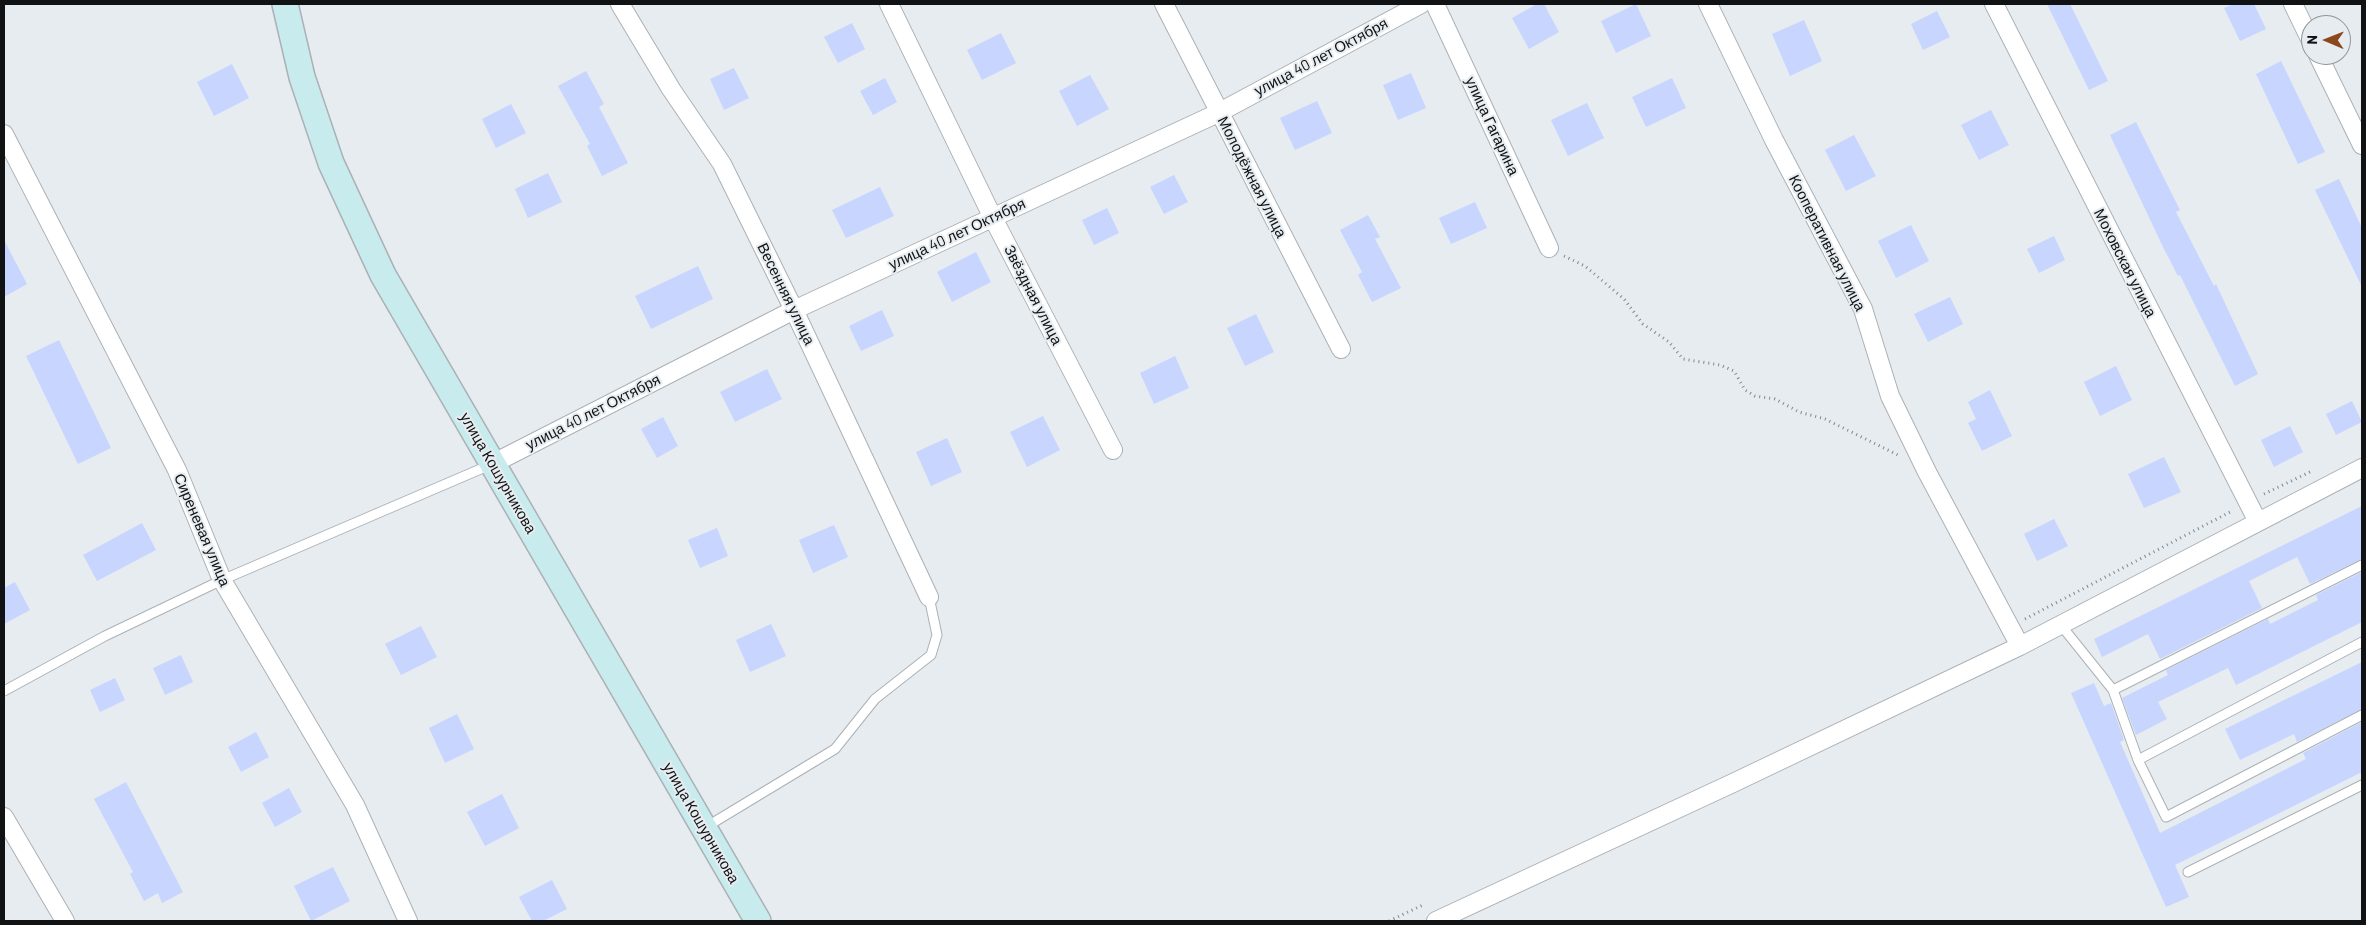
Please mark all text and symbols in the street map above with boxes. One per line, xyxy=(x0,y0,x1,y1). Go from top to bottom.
street label: улица 40 лет Октября xyxy=(1251,14,1391,100)
north arrow xyxy=(2301,15,2351,65)
text: N xyxy=(2303,35,2320,45)
street label: улица Гагарина xyxy=(1461,74,1523,178)
street label: Молодёжная улица xyxy=(1214,113,1290,241)
street label: Кооперативная улица xyxy=(1785,172,1869,314)
street label: улица 40 лет Октября xyxy=(886,194,1028,274)
street label: Моховская улица xyxy=(2090,206,2160,320)
street label: Весенняя улица xyxy=(754,240,818,348)
street label: Звёздная улица xyxy=(1000,242,1066,348)
street label: улица 40 лет Октября xyxy=(523,370,663,454)
street label: улица Кошурникова xyxy=(456,409,540,537)
street label: Сиреневая улица xyxy=(170,471,234,589)
street label: улица Кошурникова xyxy=(659,759,743,887)

